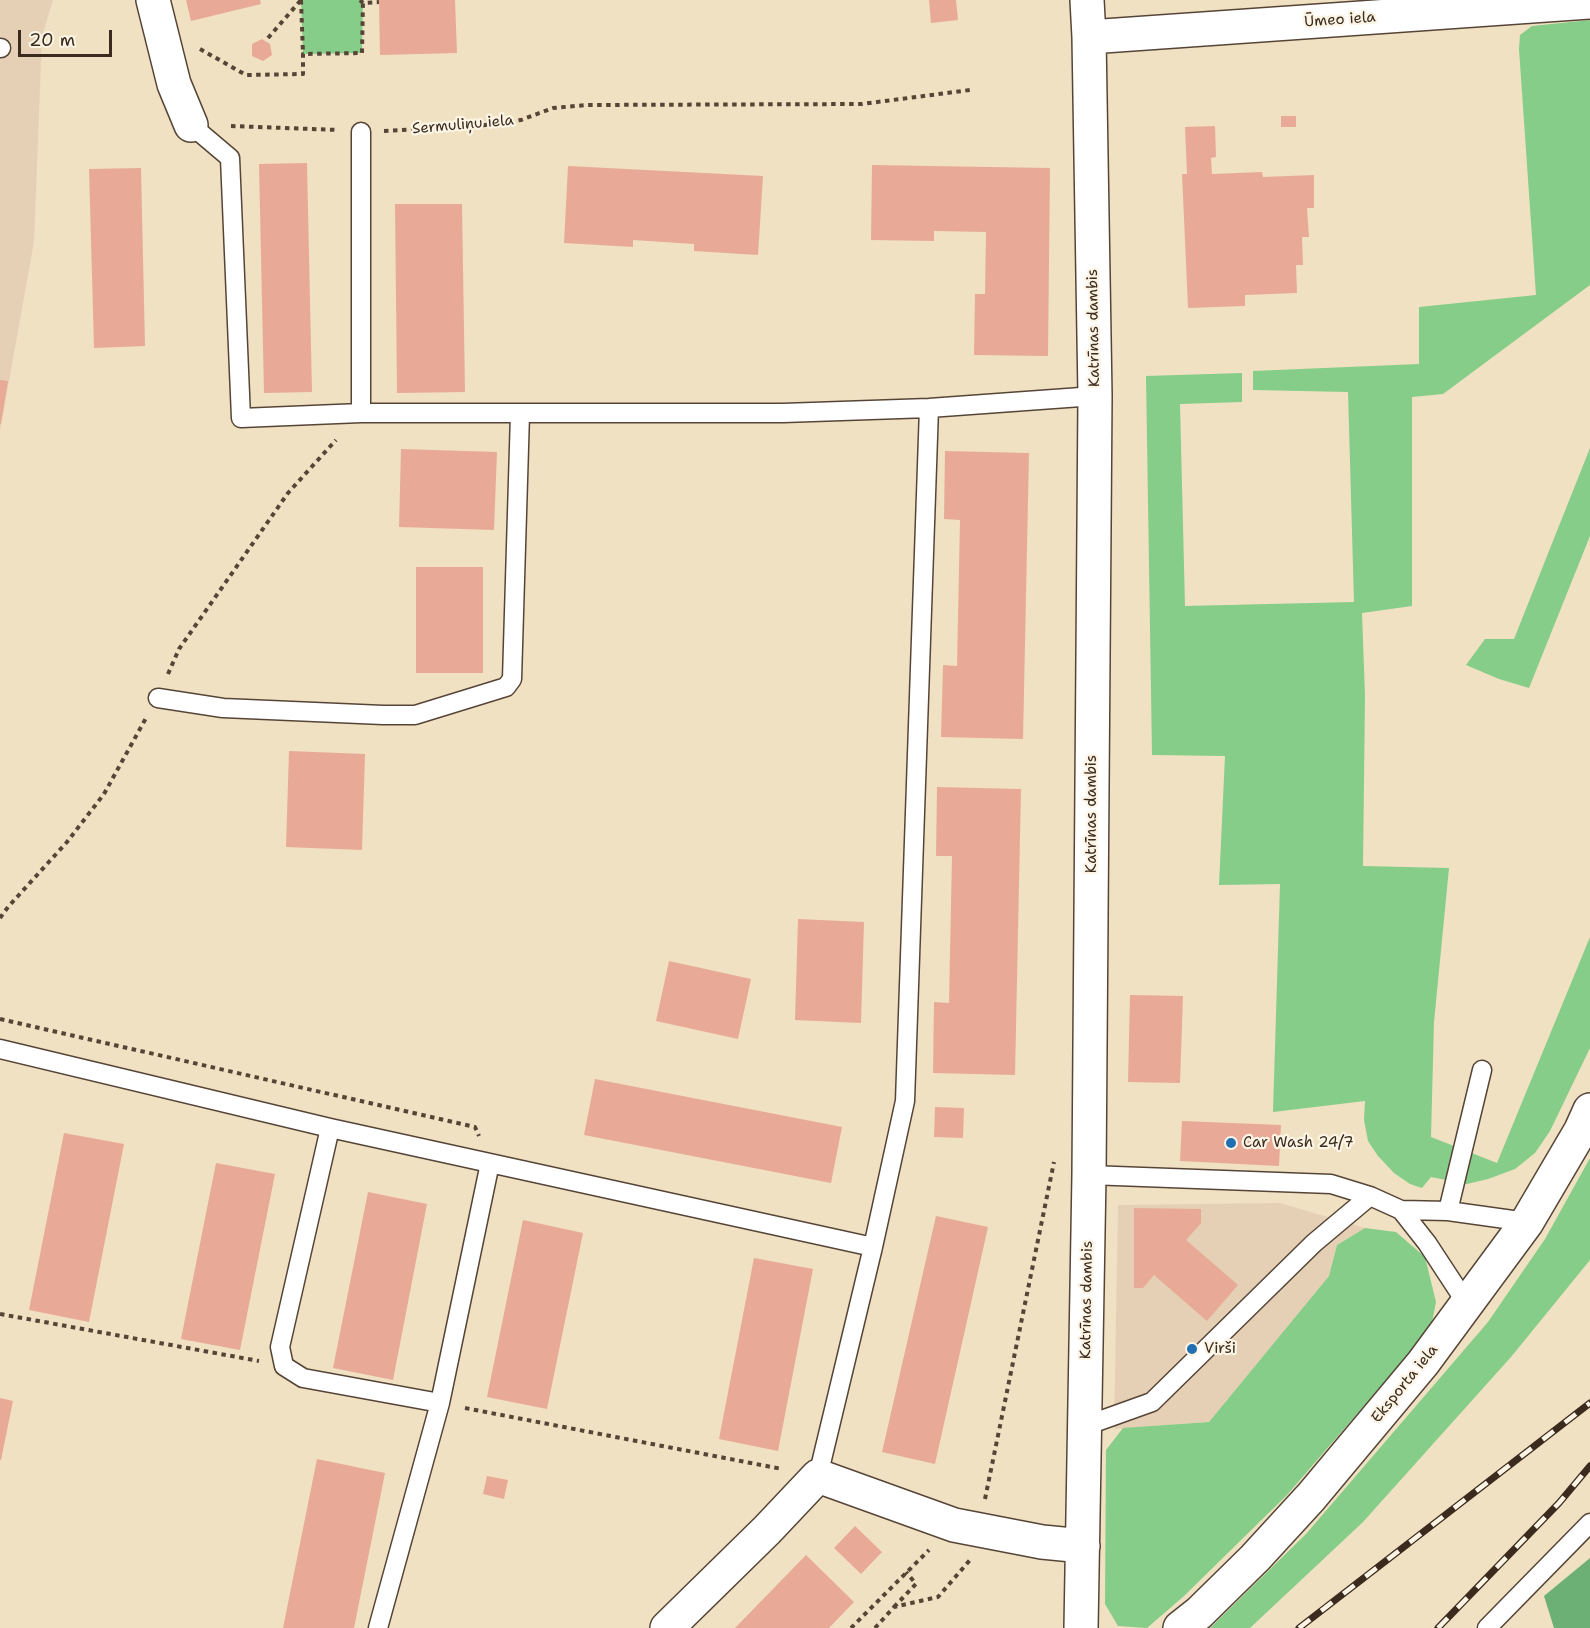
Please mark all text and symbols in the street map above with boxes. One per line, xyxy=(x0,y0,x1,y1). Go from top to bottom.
street label: Ūmeo iela xyxy=(1304,9,1376,31)
scale bar xyxy=(21,18,116,56)
text: 20 m xyxy=(29,28,75,52)
street label: Sermuliņu iela xyxy=(411,112,515,138)
street label: Katrīnas dambis xyxy=(1084,269,1104,387)
street label: Katrīnas dambis xyxy=(1083,755,1101,873)
place label: Car Wash 24/7 xyxy=(1243,1134,1354,1152)
marker: Car Wash 24/7 xyxy=(1224,1136,1238,1150)
street label: Katrīnas dambis xyxy=(1077,1241,1097,1359)
place label: Virši xyxy=(1204,1340,1236,1358)
street label: Eksporta iela xyxy=(1368,1341,1442,1427)
marker: Virši xyxy=(1185,1342,1199,1356)

